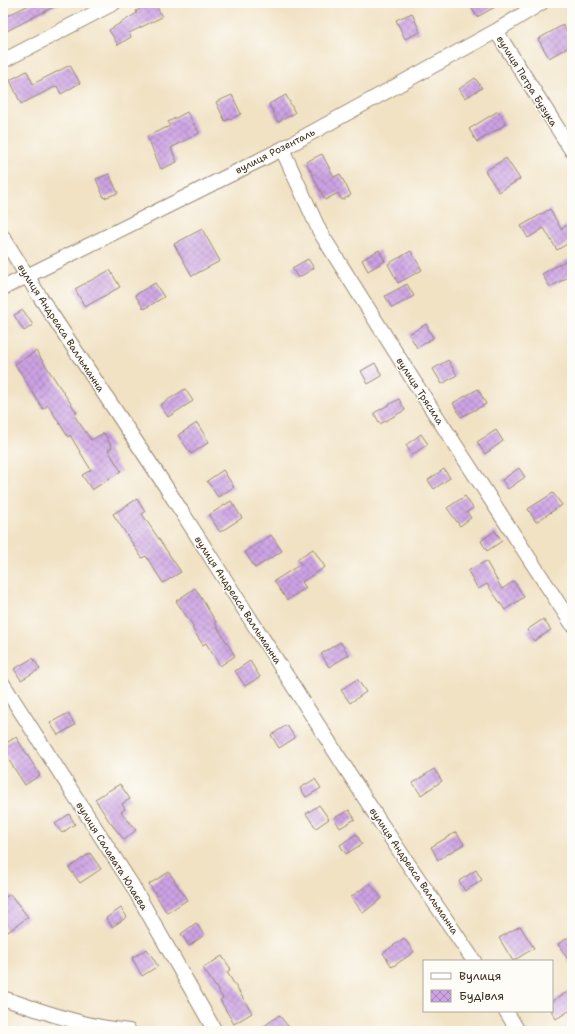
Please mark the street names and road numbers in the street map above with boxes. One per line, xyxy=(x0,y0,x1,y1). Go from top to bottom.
street label: вулиця Петра Бузука xyxy=(494,33,561,130)
street label: вулиця Розенталь xyxy=(233,125,317,177)
street label: вулиця Андреаса Валльманна xyxy=(15,262,108,395)
street label: вулиця Трясила xyxy=(393,355,447,428)
street label: вулиця Андреаса Валльманна xyxy=(192,534,285,667)
street label: вулиця Салавата Юлаєва xyxy=(73,799,151,913)
street label: вулиця Андреаса Валльманна xyxy=(367,805,462,937)

